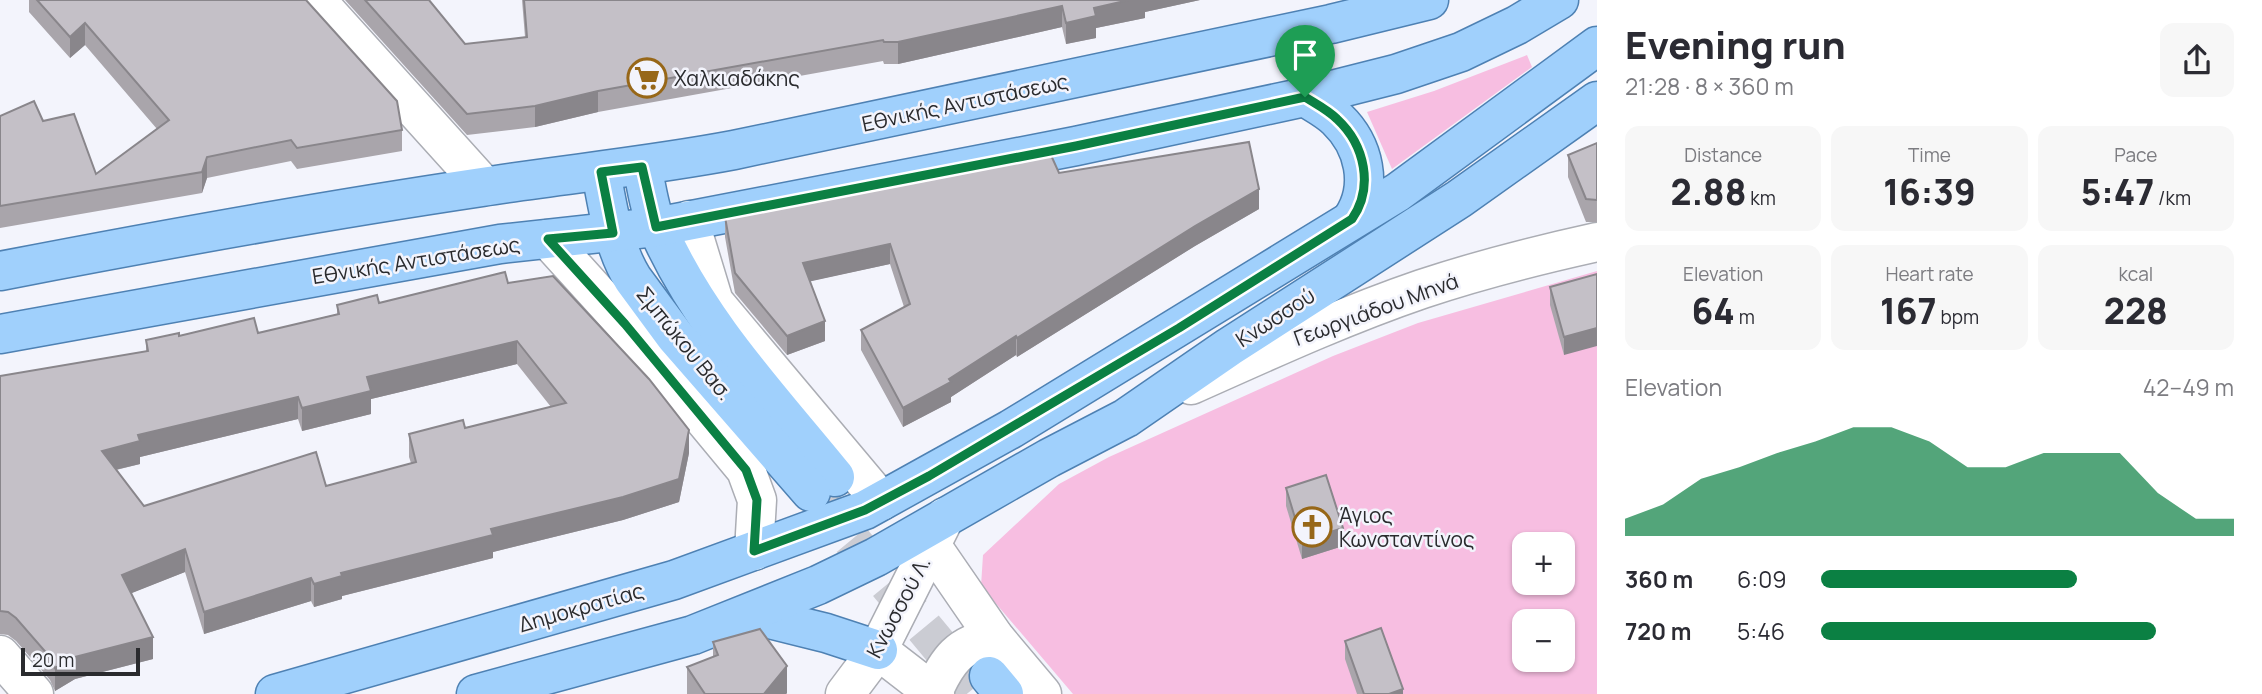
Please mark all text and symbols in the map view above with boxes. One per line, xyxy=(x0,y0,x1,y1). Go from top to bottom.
text: Evening run xyxy=(1625,18,1846,70)
button: share xyxy=(2160,23,2234,97)
pin xyxy=(1275,25,1335,97)
icon: arrive xyxy=(1286,36,1324,74)
supermarket icon: Χαλκιαδάκης xyxy=(626,57,668,99)
place label: Χαλκιαδάκης xyxy=(674,64,800,92)
street label: Εθνικής Αντιστάσεως xyxy=(859,66,1071,138)
text: 21:28 · 8 × 360 m xyxy=(1625,70,1794,102)
text: Distance xyxy=(1684,142,1762,168)
text: Time xyxy=(1908,142,1951,168)
text: Pace xyxy=(2114,142,2157,168)
text: 2.88 xyxy=(1671,168,1746,216)
text: 16:39 xyxy=(1883,168,1976,216)
text: 5:47 xyxy=(2081,168,2154,216)
text: km xyxy=(1746,185,1776,211)
text: /km xyxy=(2154,185,2191,211)
street label: Εθνικής Αντιστάσεως xyxy=(310,230,522,290)
text: Elevation xyxy=(1683,261,1763,287)
text: Heart rate xyxy=(1885,261,1974,287)
text: kcal xyxy=(2118,261,2153,287)
street label: Γεωργιάδου Μηνά xyxy=(1290,266,1462,352)
street label: Σμπώκου Βασ. xyxy=(630,280,740,406)
street label: Κνωσσού xyxy=(1230,281,1320,353)
text: 64 xyxy=(1692,287,1735,335)
text: 167 xyxy=(1880,287,1937,335)
text: 228 xyxy=(2104,287,2168,335)
text: m xyxy=(1735,304,1755,330)
text: bpm xyxy=(1937,304,1979,330)
text: Elevation xyxy=(1625,371,1722,403)
text: 42–49 m xyxy=(2143,371,2234,403)
place label: Άγιος Κωνσταντίνος xyxy=(1339,501,1475,553)
church icon: Άγιος Κωνσταντίνος xyxy=(1291,506,1333,548)
map controls xyxy=(1512,532,1575,672)
button: + xyxy=(1512,532,1575,595)
street label: Κνωσσού Λ. xyxy=(860,551,936,663)
text: 360 m xyxy=(1625,563,1693,595)
text: 6:09 xyxy=(1737,563,1786,595)
street label: Δημοκρατίας xyxy=(515,576,647,638)
button: − xyxy=(1512,609,1575,672)
text: 720 m xyxy=(1625,615,1691,647)
text: 5:46 xyxy=(1737,615,1785,647)
scale bar xyxy=(21,645,140,677)
text: 20 m xyxy=(32,647,74,673)

